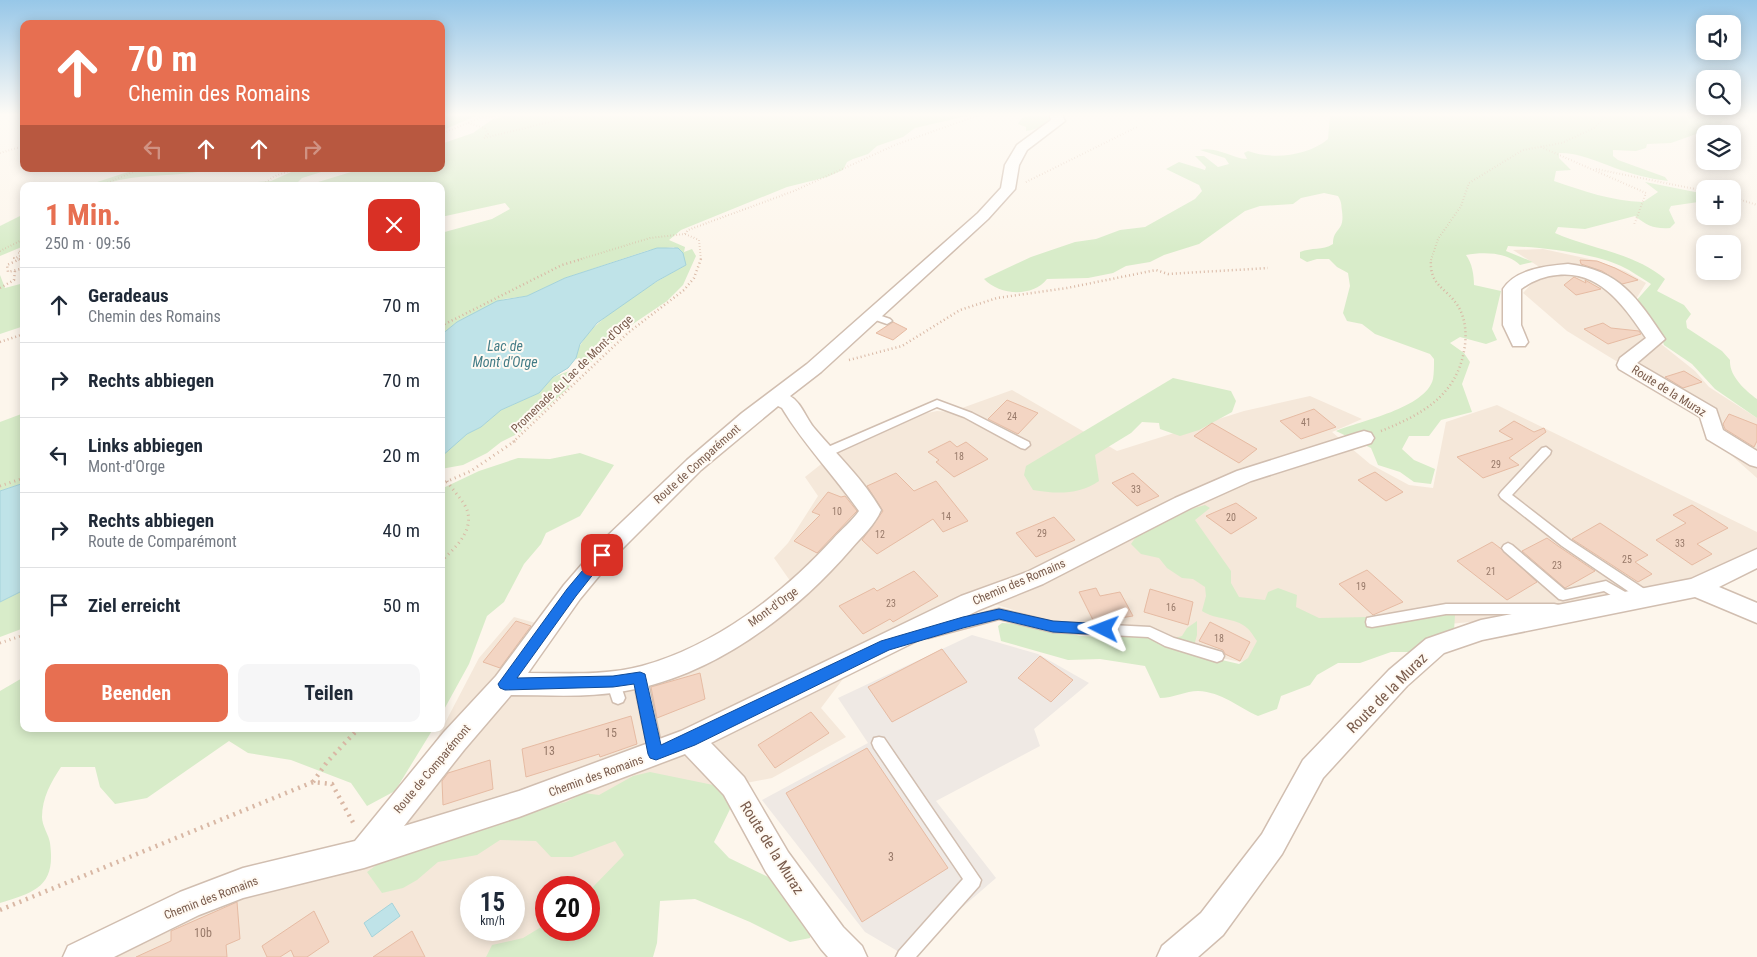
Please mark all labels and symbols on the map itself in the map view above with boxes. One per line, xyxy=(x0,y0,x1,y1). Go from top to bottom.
street label: Promenade du Lac de Mont-d'Orge xyxy=(508,312,636,436)
water label: Lac de Mont d'Orge xyxy=(472,338,538,370)
street label: Route de la Muraz xyxy=(1629,363,1709,419)
house number: 24 xyxy=(1007,411,1017,422)
house number: 41 xyxy=(1301,417,1311,428)
street label: Route de Comparémont xyxy=(651,421,743,507)
house number: 18 xyxy=(954,451,964,462)
house number: 29 xyxy=(1491,459,1501,470)
house number: 33 xyxy=(1131,484,1141,495)
house number: 10 xyxy=(832,506,842,517)
house number: 14 xyxy=(941,511,951,522)
house number: 20 xyxy=(1226,512,1236,523)
house number: 29 xyxy=(1037,528,1047,539)
house number: 12 xyxy=(875,529,885,540)
pin xyxy=(581,534,623,576)
house number: 33 xyxy=(1675,538,1685,549)
house number: 25 xyxy=(1622,554,1632,565)
street label: Chemin des Romains xyxy=(970,556,1068,608)
house number: 23 xyxy=(1552,560,1562,571)
house number: 21 xyxy=(1486,566,1496,577)
house number: 19 xyxy=(1356,581,1366,592)
street label: Mont-d'Orge xyxy=(746,584,801,630)
house number: 23 xyxy=(886,598,896,609)
position arrow xyxy=(1077,602,1129,654)
house number: 16 xyxy=(1166,602,1176,613)
house number: 18 xyxy=(1214,633,1224,644)
street label: Route de la Muraz xyxy=(1343,649,1431,737)
street label: Route de Comparémont xyxy=(391,721,474,816)
house number: 15 xyxy=(605,726,617,740)
house number: 13 xyxy=(543,744,555,758)
street label: Chemin des Romains xyxy=(547,752,645,800)
street label: Route de la Muraz xyxy=(736,798,808,898)
house number: 3 xyxy=(888,850,894,864)
street label: Chemin des Romains xyxy=(162,874,260,922)
speed limit sign: 20 xyxy=(535,876,600,941)
house number: 10b xyxy=(194,926,212,940)

